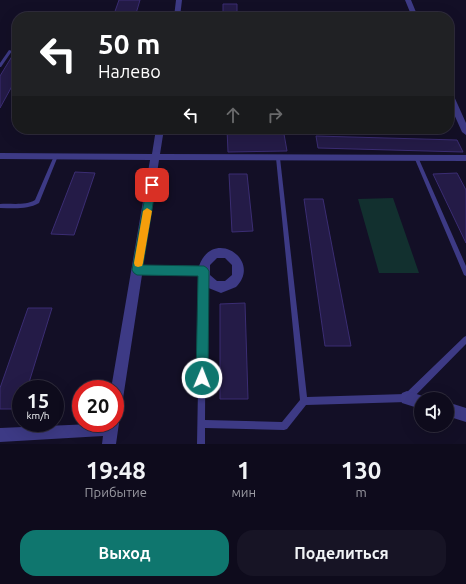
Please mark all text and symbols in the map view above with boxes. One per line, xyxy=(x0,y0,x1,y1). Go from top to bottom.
icon: left xyxy=(32,28,84,80)
text: 50 m xyxy=(98,28,160,59)
text: Налево xyxy=(98,61,161,81)
icon: left xyxy=(180,104,202,126)
icon: ahead xyxy=(222,104,244,126)
icon: right xyxy=(264,104,286,126)
pin xyxy=(135,168,169,202)
icon: arrive xyxy=(141,174,163,196)
position arrow xyxy=(181,357,223,399)
speed limit sign: 20 xyxy=(72,380,124,432)
text: 15 xyxy=(27,389,49,412)
map controls xyxy=(414,392,454,432)
button: sound xyxy=(414,392,454,432)
text: km/h xyxy=(26,410,50,421)
text: 19:48 xyxy=(86,457,146,484)
text: 1 xyxy=(237,457,251,484)
text: 130 xyxy=(341,457,381,484)
text: Прибытие xyxy=(85,485,147,499)
text: мин xyxy=(231,485,256,499)
text: m xyxy=(355,485,367,499)
button: Выход xyxy=(20,530,229,576)
button: Поделиться xyxy=(237,530,446,576)

